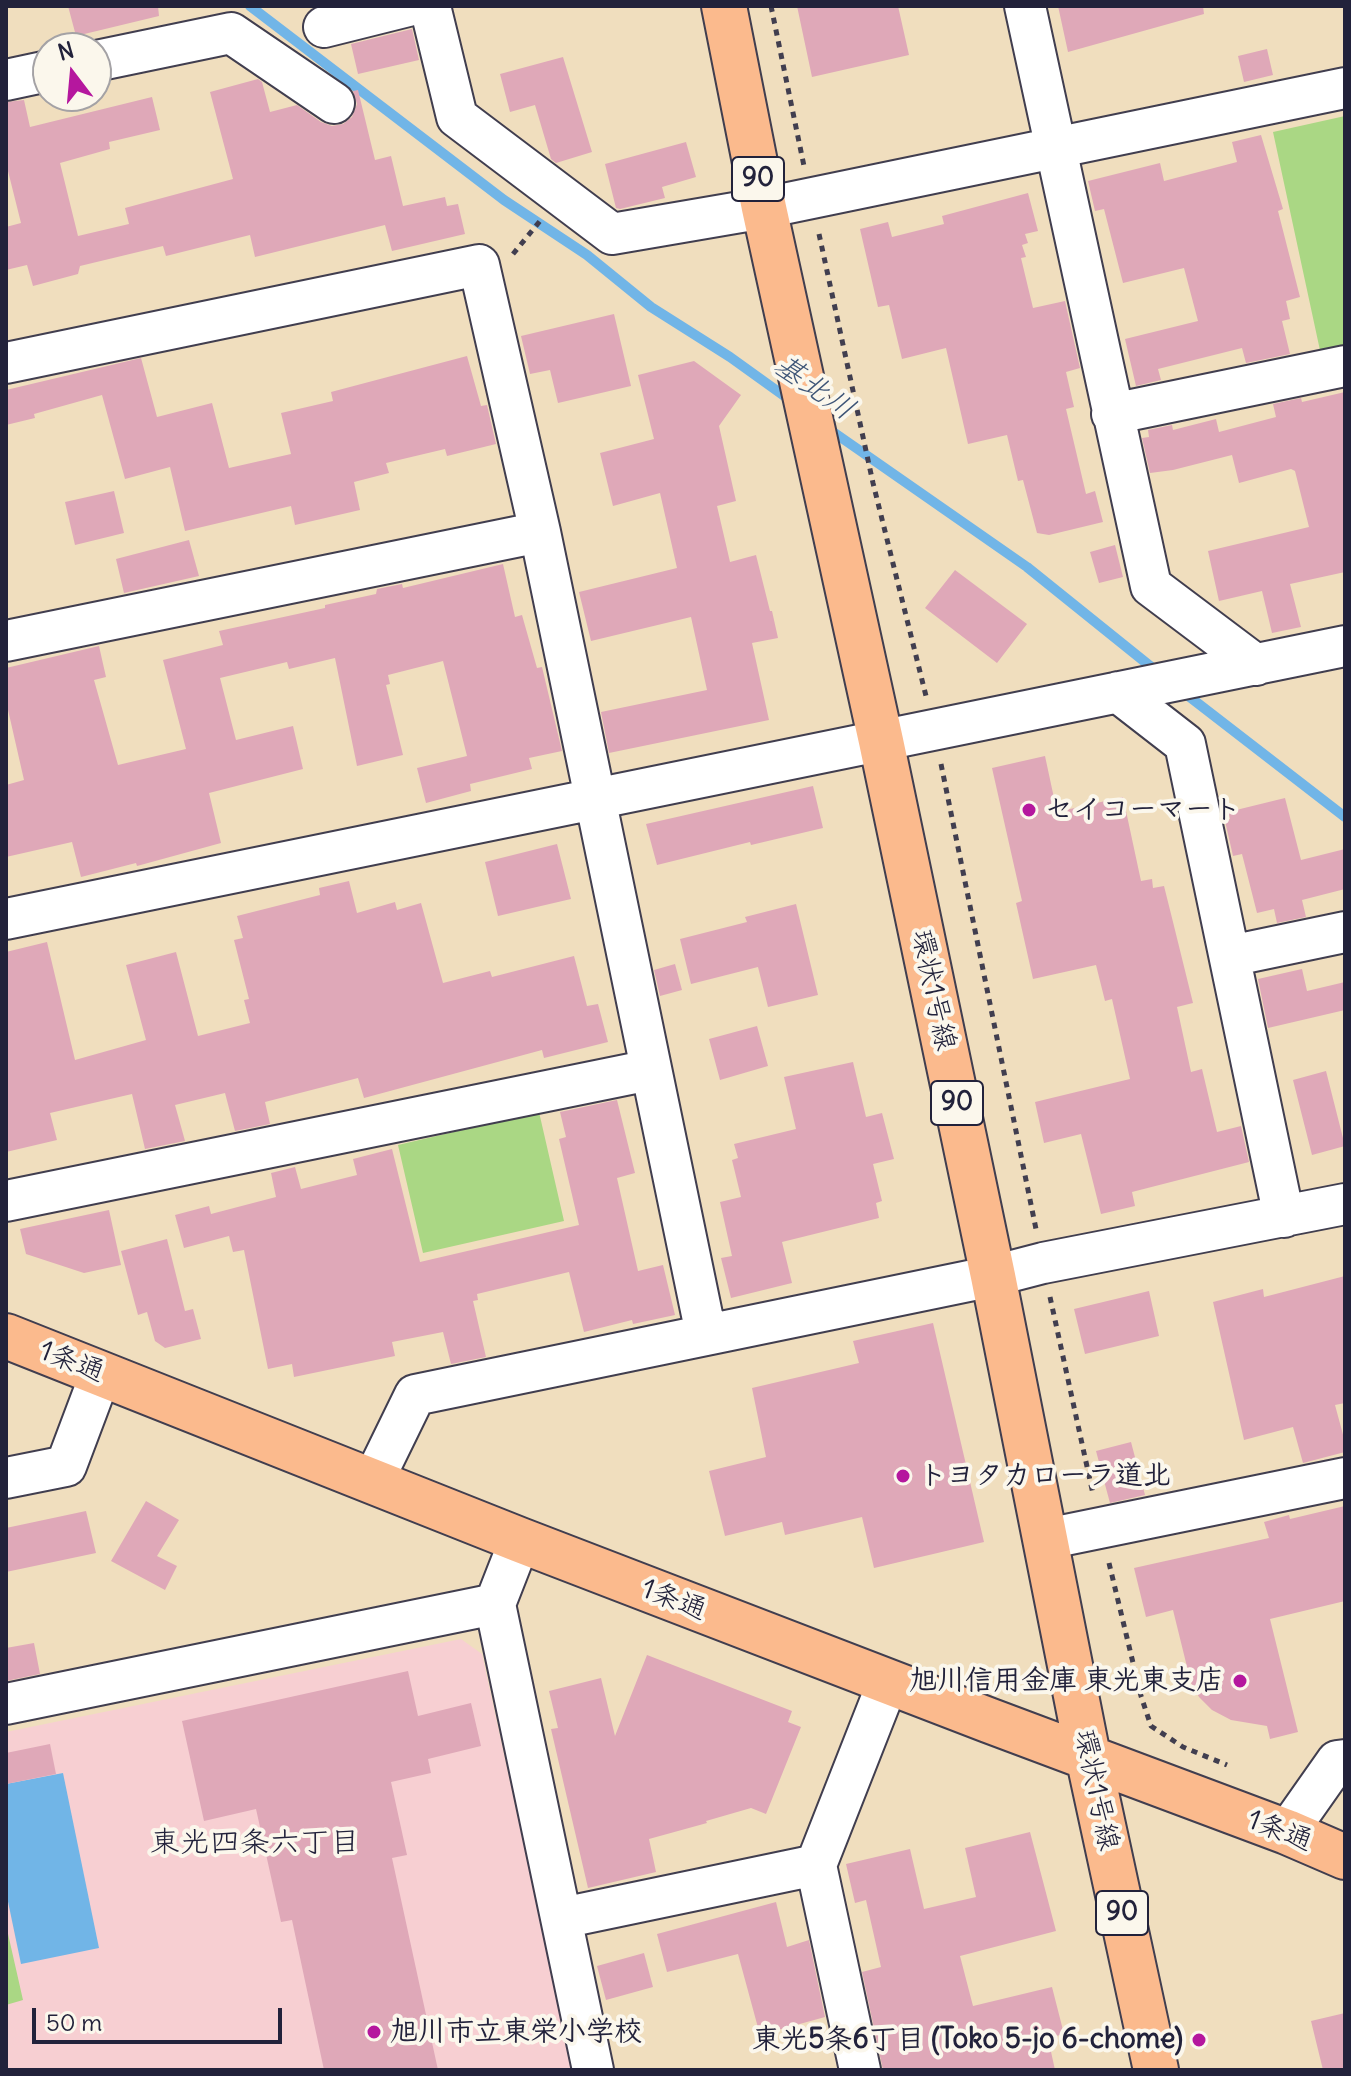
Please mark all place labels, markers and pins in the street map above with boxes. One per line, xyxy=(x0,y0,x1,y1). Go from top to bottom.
place label: セイコーマート xyxy=(1045,793,1241,827)
marker: セイコーマート xyxy=(1020,801,1038,819)
place label: トヨタカローラ道北 xyxy=(919,1459,1171,1493)
marker: トヨタカローラ道北 xyxy=(894,1467,912,1485)
place label: 旭川信用金庫 東光東支店 xyxy=(909,1664,1224,1698)
marker: 旭川信用金庫 東光東支店 xyxy=(1231,1672,1249,1690)
place label: 旭川市立東栄小学校 xyxy=(390,2015,642,2049)
marker: 旭川市立東栄小学校 xyxy=(365,2023,383,2041)
place label: 東光5条6丁目 (Toko 5-jo 6-chome) xyxy=(752,2023,1183,2057)
marker: 東光5条6丁目 (Toko 5-jo 6-chome) xyxy=(1190,2031,1208,2049)

